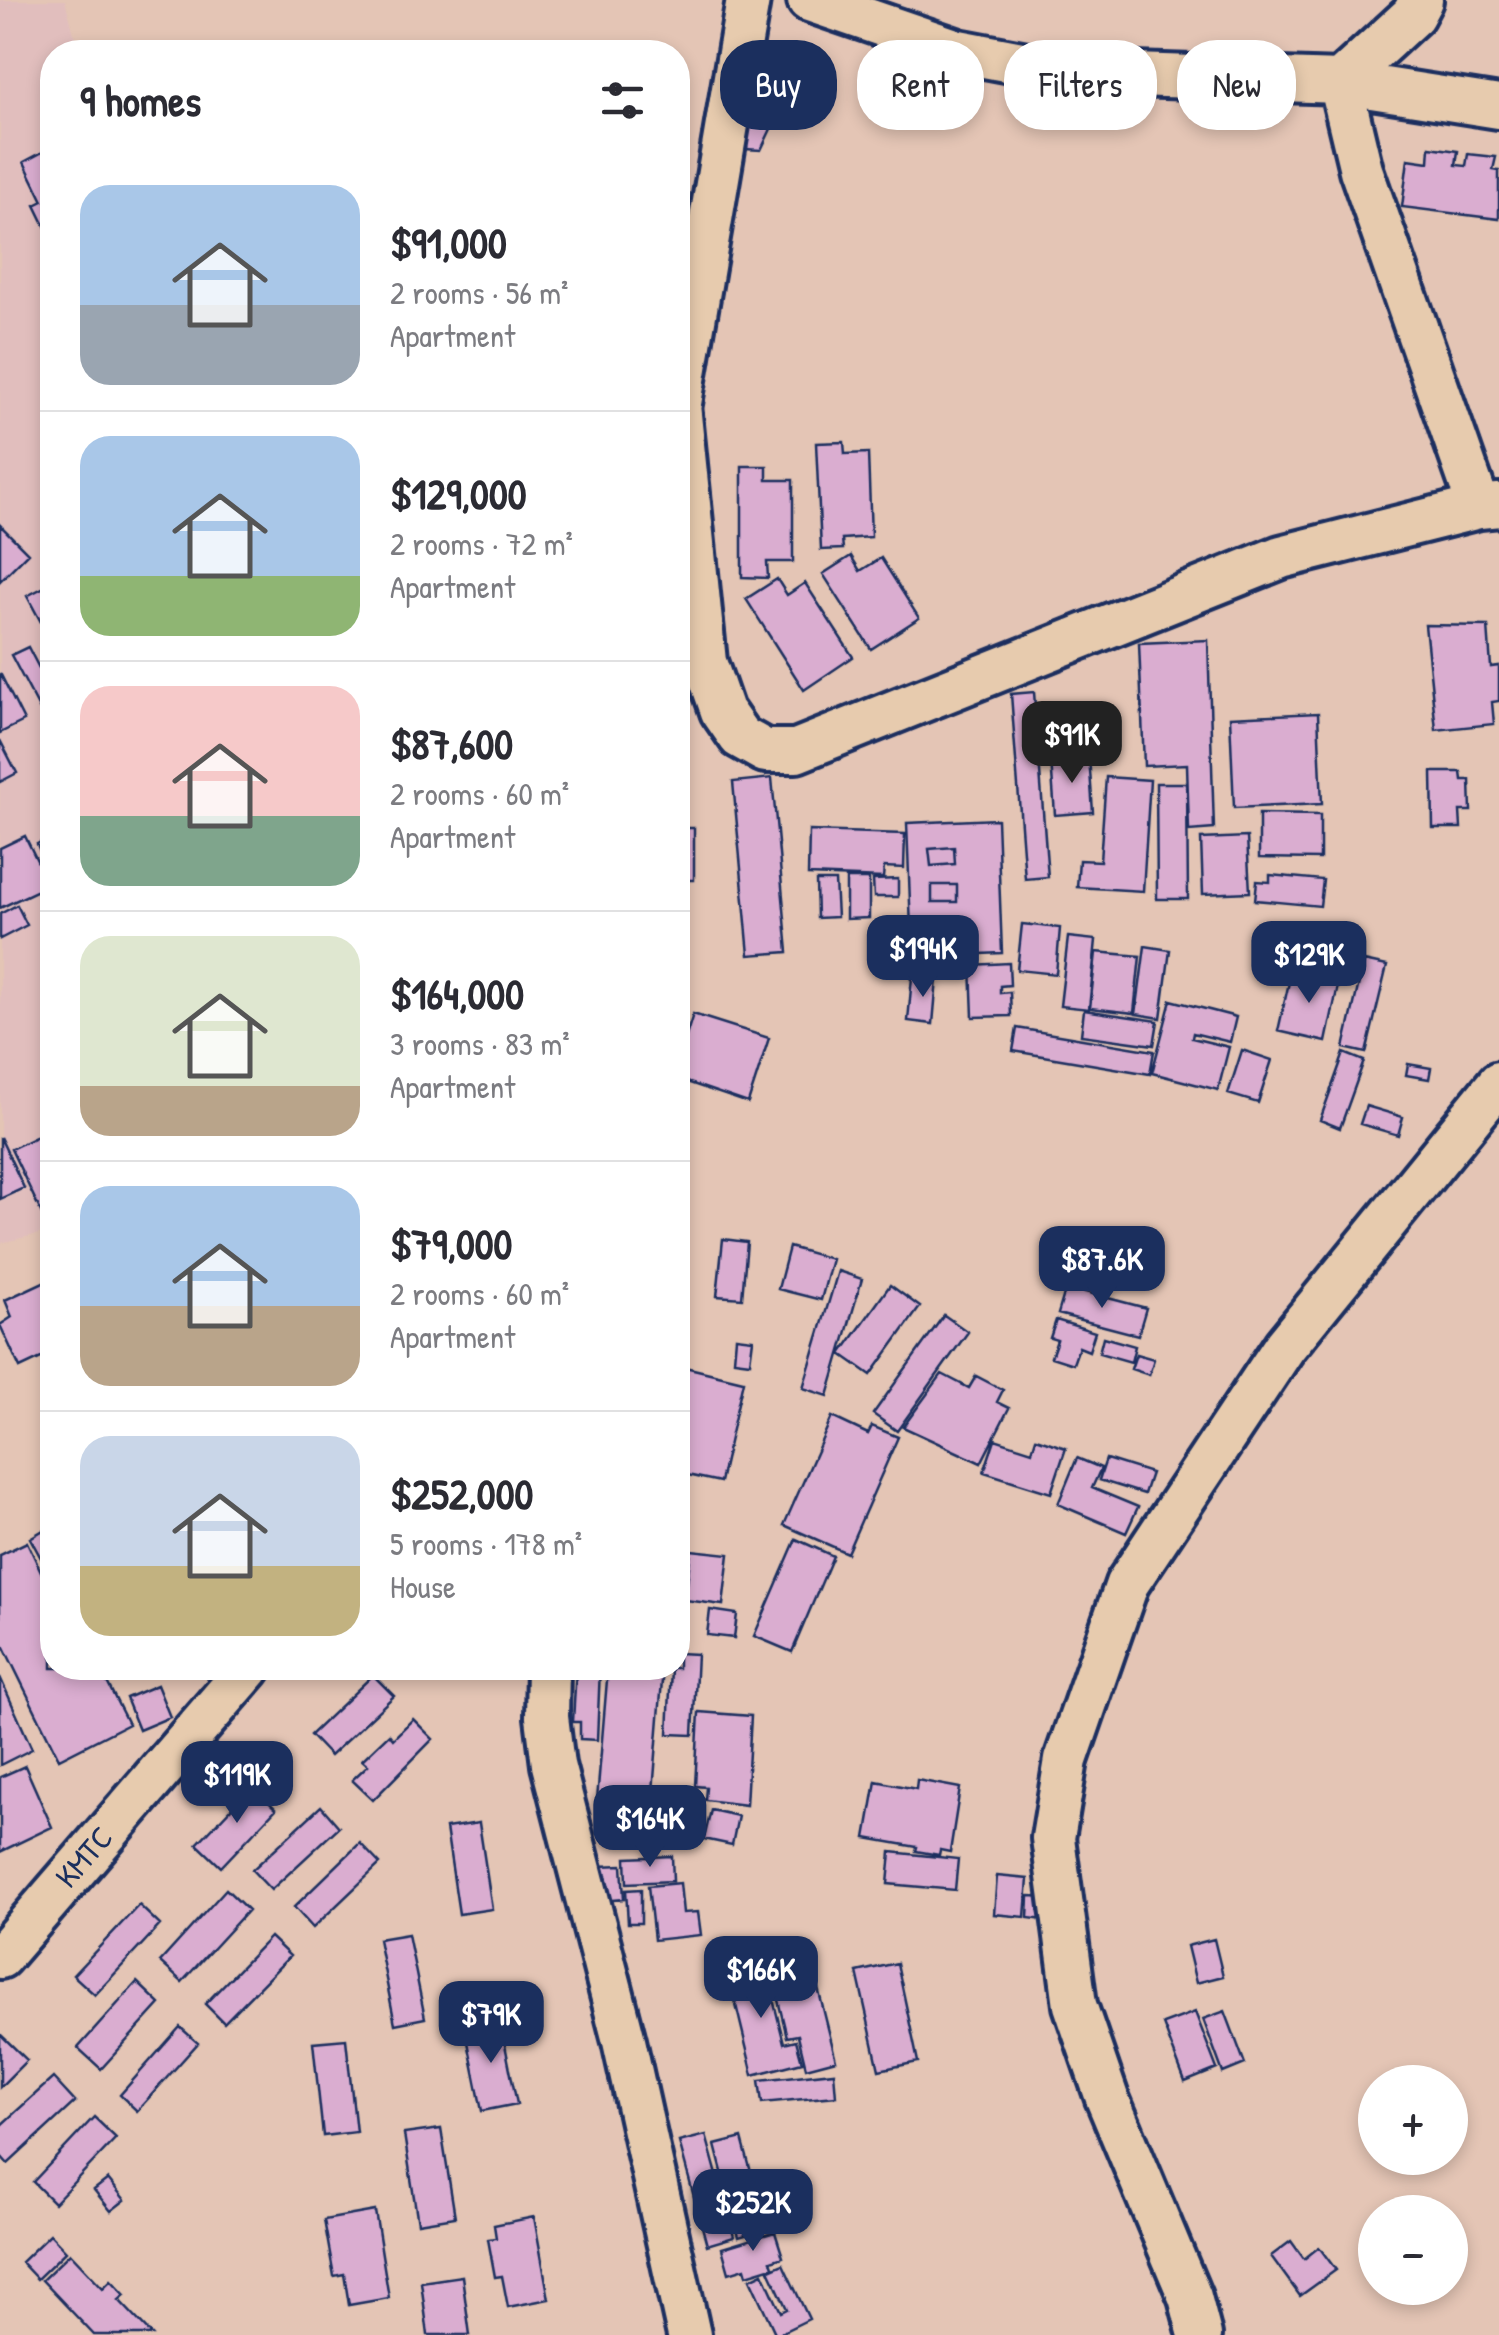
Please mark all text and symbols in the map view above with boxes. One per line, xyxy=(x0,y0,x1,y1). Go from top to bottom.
chip: Buy xyxy=(720,40,837,130)
chip: Rent xyxy=(857,40,984,130)
chip: Filters xyxy=(1004,40,1157,130)
chip: New xyxy=(1177,40,1296,130)
text: 9 homes xyxy=(80,72,201,129)
icon: filters xyxy=(595,73,650,128)
text: $91,000 xyxy=(390,214,507,271)
icon: home xyxy=(160,225,280,345)
text: 2 rooms · 56 m² xyxy=(390,271,568,314)
text: Apartment xyxy=(390,314,515,357)
text: $129,000 xyxy=(390,465,527,522)
icon: home xyxy=(160,476,280,596)
text: 2 rooms · 72 m² xyxy=(390,522,573,565)
text: Apartment xyxy=(390,565,515,608)
pin: $91K xyxy=(1013,701,1131,786)
text: $91K xyxy=(1044,712,1100,755)
text: $87,600 xyxy=(390,715,513,772)
icon: home xyxy=(160,726,280,846)
text: 2 rooms · 60 m² xyxy=(390,772,569,815)
text: Apartment xyxy=(390,815,515,858)
pin: $194K xyxy=(853,915,993,1000)
pin: $129K xyxy=(1239,921,1379,1006)
text: $194K xyxy=(889,926,957,969)
text: $129K xyxy=(1273,932,1345,975)
text: $164,000 xyxy=(390,965,524,1022)
icon: home xyxy=(160,976,280,1096)
text: 3 rooms · 83 m² xyxy=(390,1022,570,1065)
text: Apartment xyxy=(390,1065,515,1108)
text: $79,000 xyxy=(390,1215,512,1272)
icon: home xyxy=(160,1226,280,1346)
pin: $87.6K xyxy=(1021,1226,1183,1311)
text: $87.6K xyxy=(1061,1237,1143,1280)
text: 2 rooms · 60 m² xyxy=(390,1272,569,1315)
text: Apartment xyxy=(390,1315,515,1358)
text: $252,000 xyxy=(390,1465,533,1522)
icon: home xyxy=(160,1476,280,1596)
text: 5 rooms · 178 m² xyxy=(390,1522,582,1565)
text: House xyxy=(390,1565,456,1608)
pin: $119K xyxy=(167,1741,307,1826)
text: $119K xyxy=(203,1752,271,1795)
pin: $164K xyxy=(580,1785,720,1870)
text: $164K xyxy=(615,1796,685,1839)
street label: KMTC xyxy=(45,1817,122,1897)
pin: $166K xyxy=(691,1936,831,2021)
text: $166K xyxy=(726,1947,796,1990)
pin: $79K xyxy=(432,1981,550,2066)
text: $79K xyxy=(461,1992,521,2035)
map controls xyxy=(1358,2065,1468,2305)
button: + xyxy=(1358,2065,1468,2175)
pin: $252K xyxy=(683,2169,823,2254)
text: $252K xyxy=(715,2180,791,2223)
button: − xyxy=(1358,2195,1468,2305)

